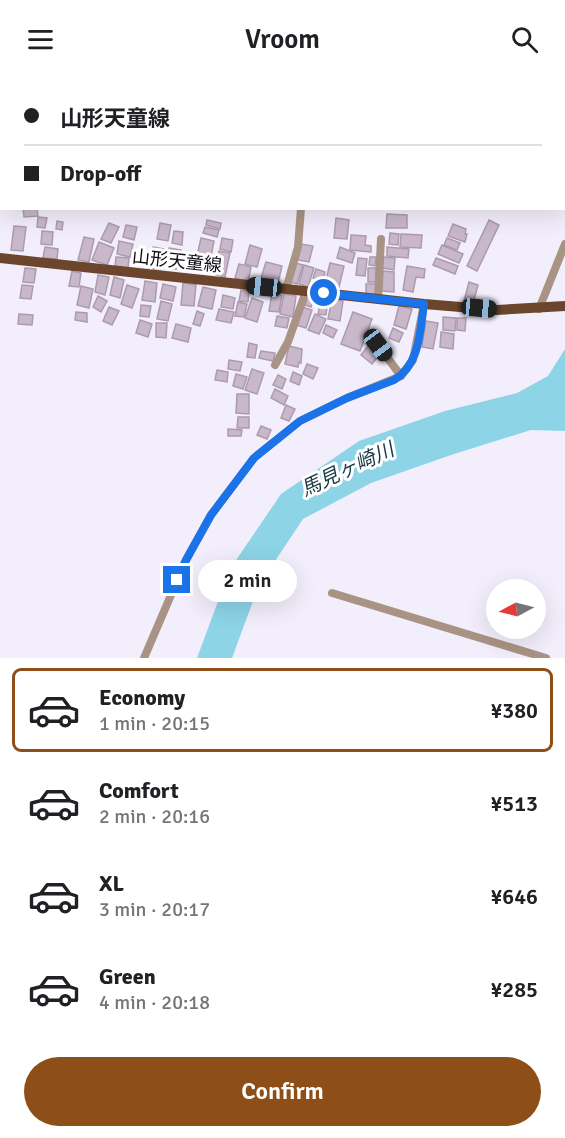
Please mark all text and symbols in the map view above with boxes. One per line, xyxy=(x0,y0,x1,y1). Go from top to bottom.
icon: menu xyxy=(24,23,57,56)
text: Vroom xyxy=(245,23,320,56)
icon: search xyxy=(508,23,541,56)
text: 山形天童線 xyxy=(60,105,170,132)
text: Drop-off xyxy=(60,160,141,187)
street label: 山形天童線 xyxy=(131,245,223,277)
car xyxy=(245,276,283,298)
route start xyxy=(310,279,337,306)
car xyxy=(460,297,498,319)
car xyxy=(360,325,396,365)
water label: 馬見ヶ崎川 xyxy=(297,436,400,502)
callout: 2 min xyxy=(198,559,297,601)
route end xyxy=(163,566,190,593)
text: 2 min xyxy=(224,568,271,593)
north arrow xyxy=(486,579,546,639)
map controls xyxy=(486,579,546,639)
icon: car xyxy=(27,683,81,737)
text: Economy xyxy=(99,684,185,711)
text: ¥380 xyxy=(490,697,538,724)
text: 1 min · 20:15 xyxy=(99,711,210,736)
icon: car xyxy=(27,776,81,830)
text: Comfort xyxy=(99,777,179,804)
text: ¥513 xyxy=(490,790,538,817)
text: 2 min · 20:16 xyxy=(99,804,210,829)
icon: car xyxy=(27,869,81,923)
text: XL xyxy=(99,870,124,897)
text: ¥646 xyxy=(490,883,538,910)
text: 3 min · 20:17 xyxy=(99,897,210,922)
icon: car xyxy=(27,962,81,1016)
text: Green xyxy=(99,963,156,990)
text: ¥285 xyxy=(490,976,538,1003)
text: 4 min · 20:18 xyxy=(99,990,210,1015)
button: Confirm xyxy=(24,1057,541,1126)

